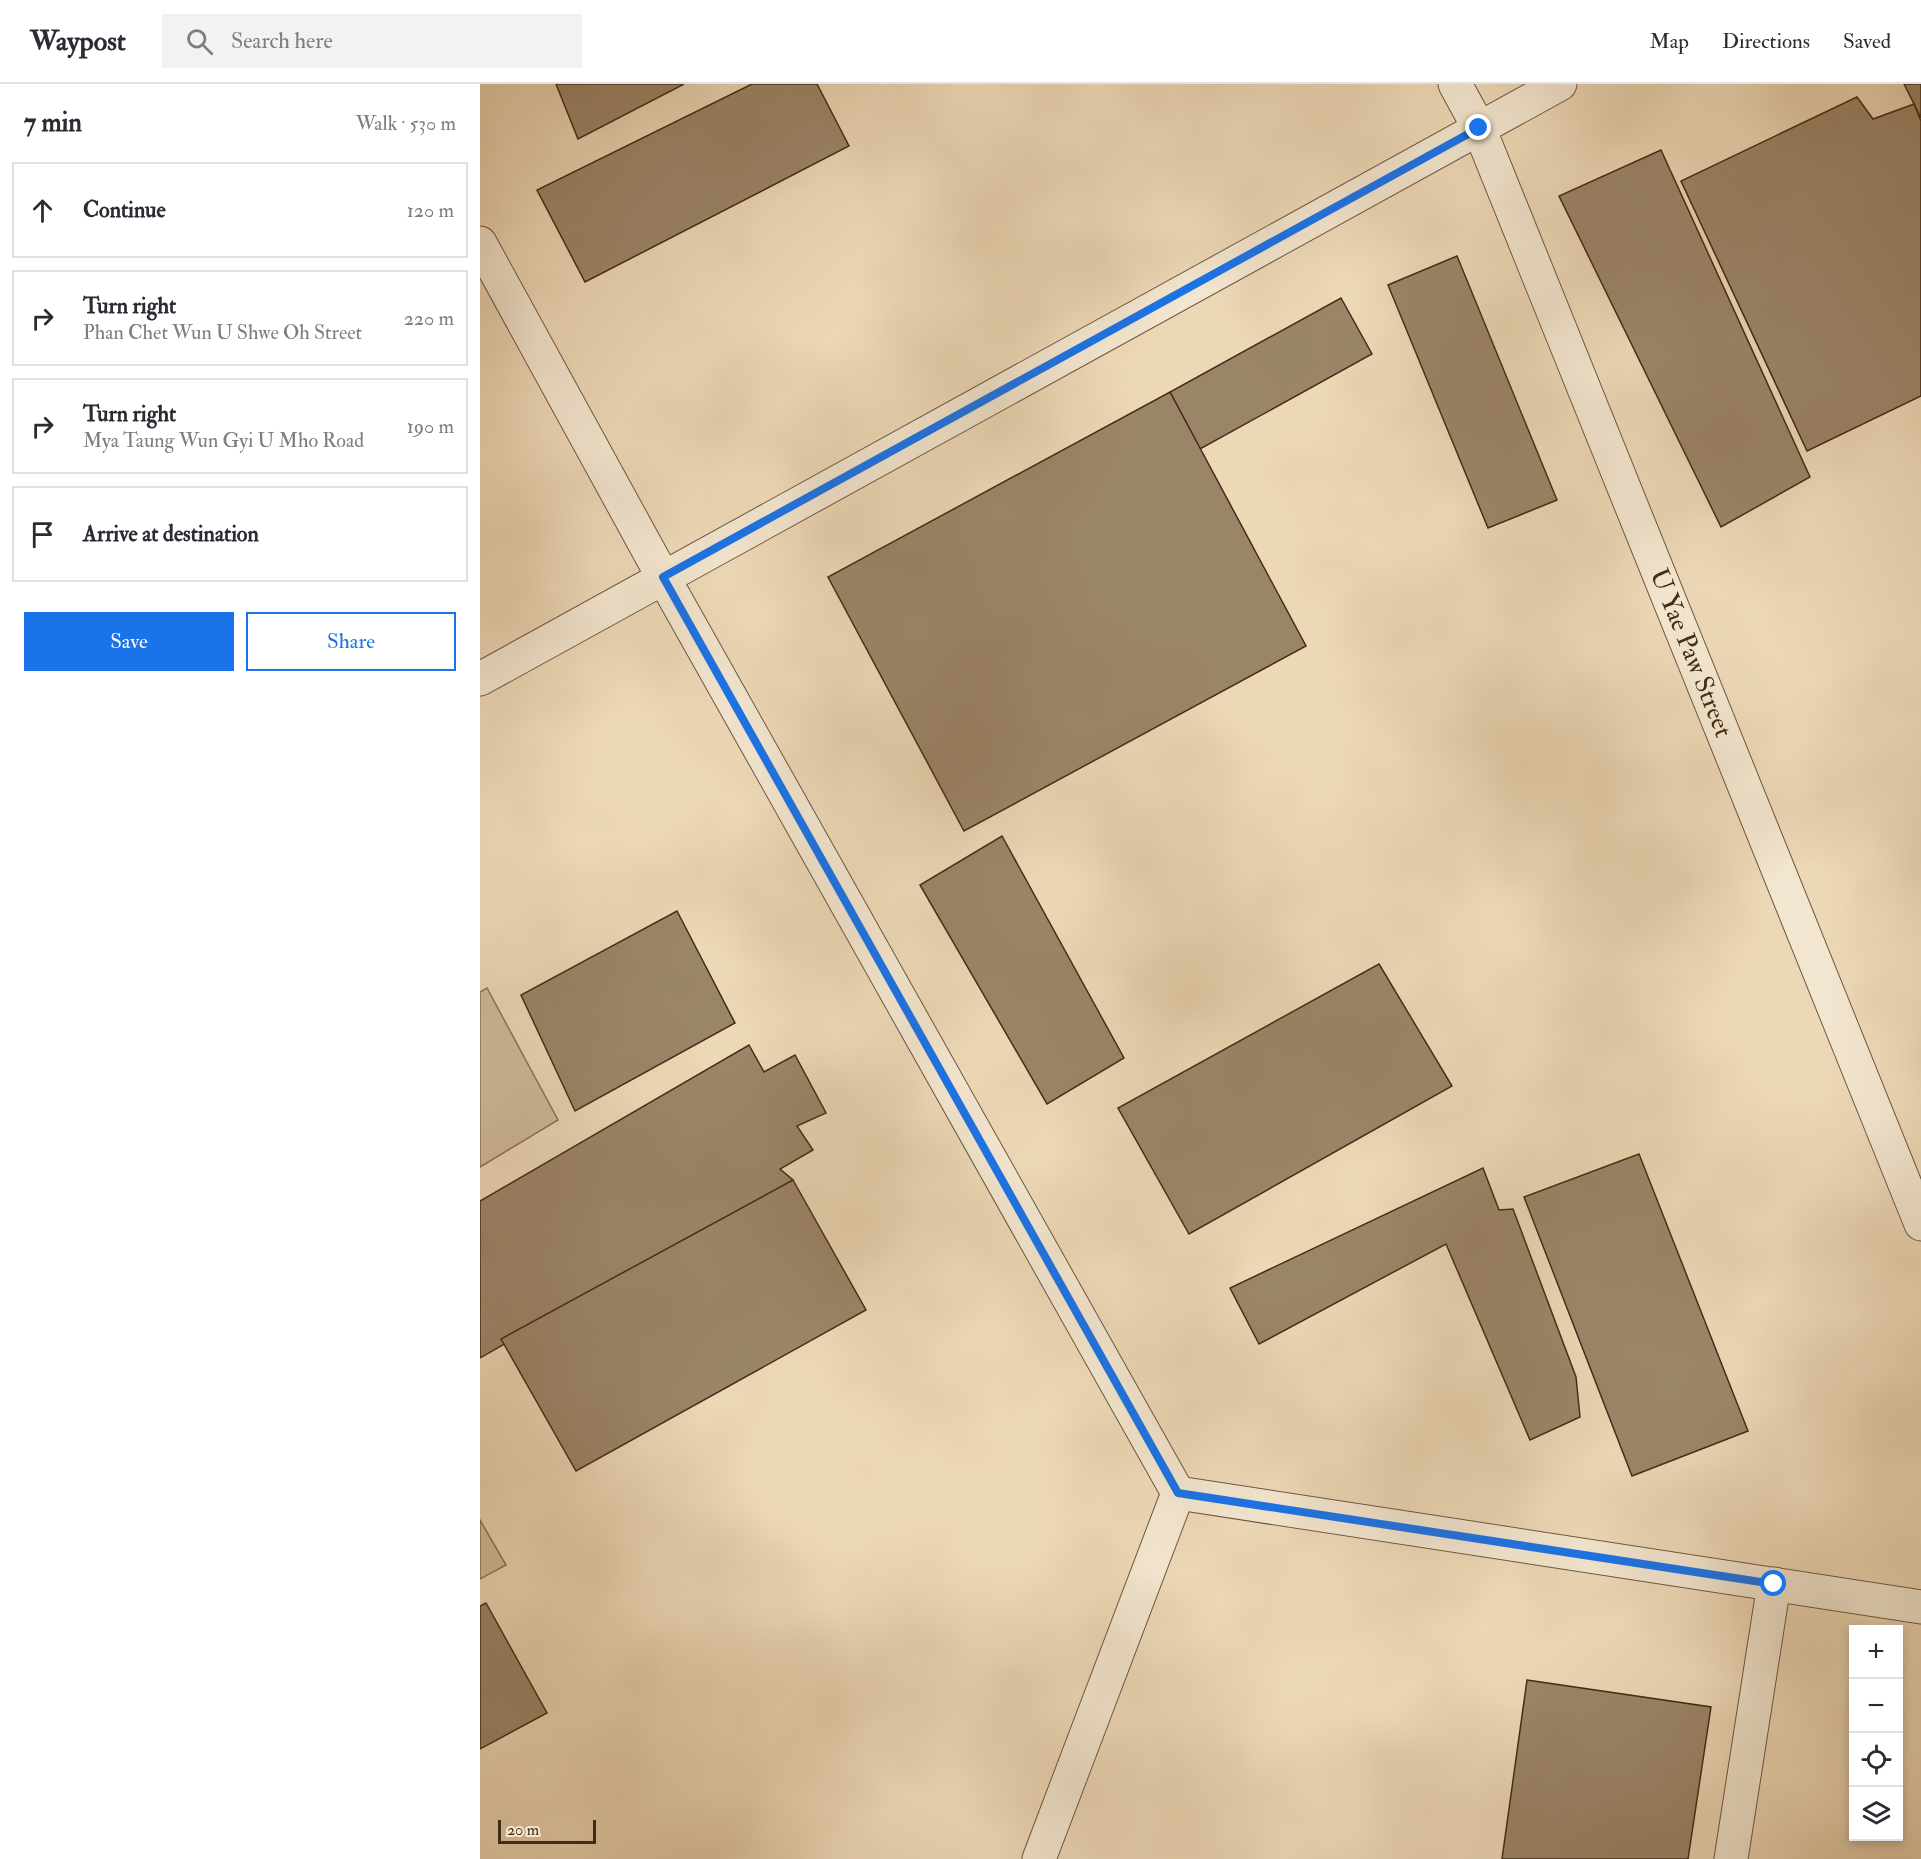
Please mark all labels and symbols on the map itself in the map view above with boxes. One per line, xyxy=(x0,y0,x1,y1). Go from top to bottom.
route end xyxy=(1465,114,1491,140)
street label: U Yae Paw Street xyxy=(1643,564,1739,742)
route start xyxy=(1760,1570,1786,1596)
scale bar xyxy=(498,1817,596,1844)

